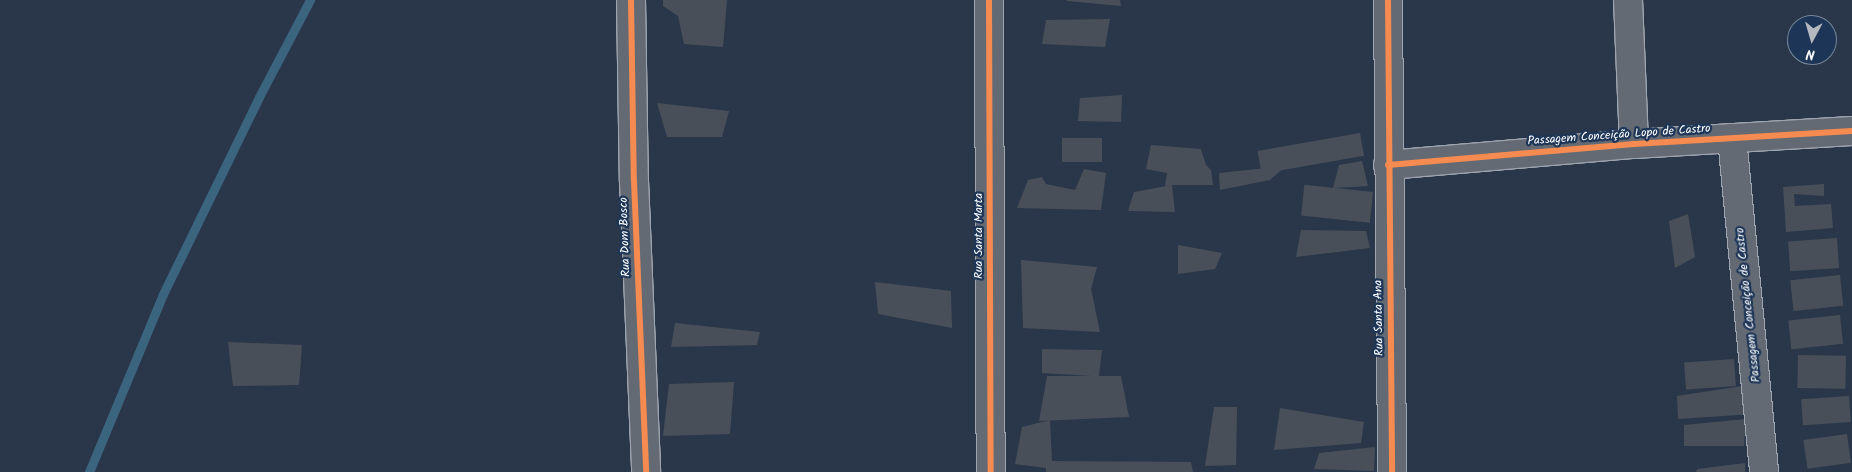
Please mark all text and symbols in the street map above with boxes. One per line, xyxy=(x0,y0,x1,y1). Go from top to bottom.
north arrow xyxy=(1787,15,1837,65)
text: N xyxy=(1805,43,1816,65)
street label: Passagem Conceição Lopo de Castro xyxy=(1527,121,1711,149)
street label: Rua Santa Marta xyxy=(972,193,986,279)
street label: Rua Dom Bosco xyxy=(616,197,634,277)
street label: Passagem Conceição de Castro xyxy=(1733,227,1763,383)
street label: Rua Santa Ana xyxy=(1371,280,1387,356)

